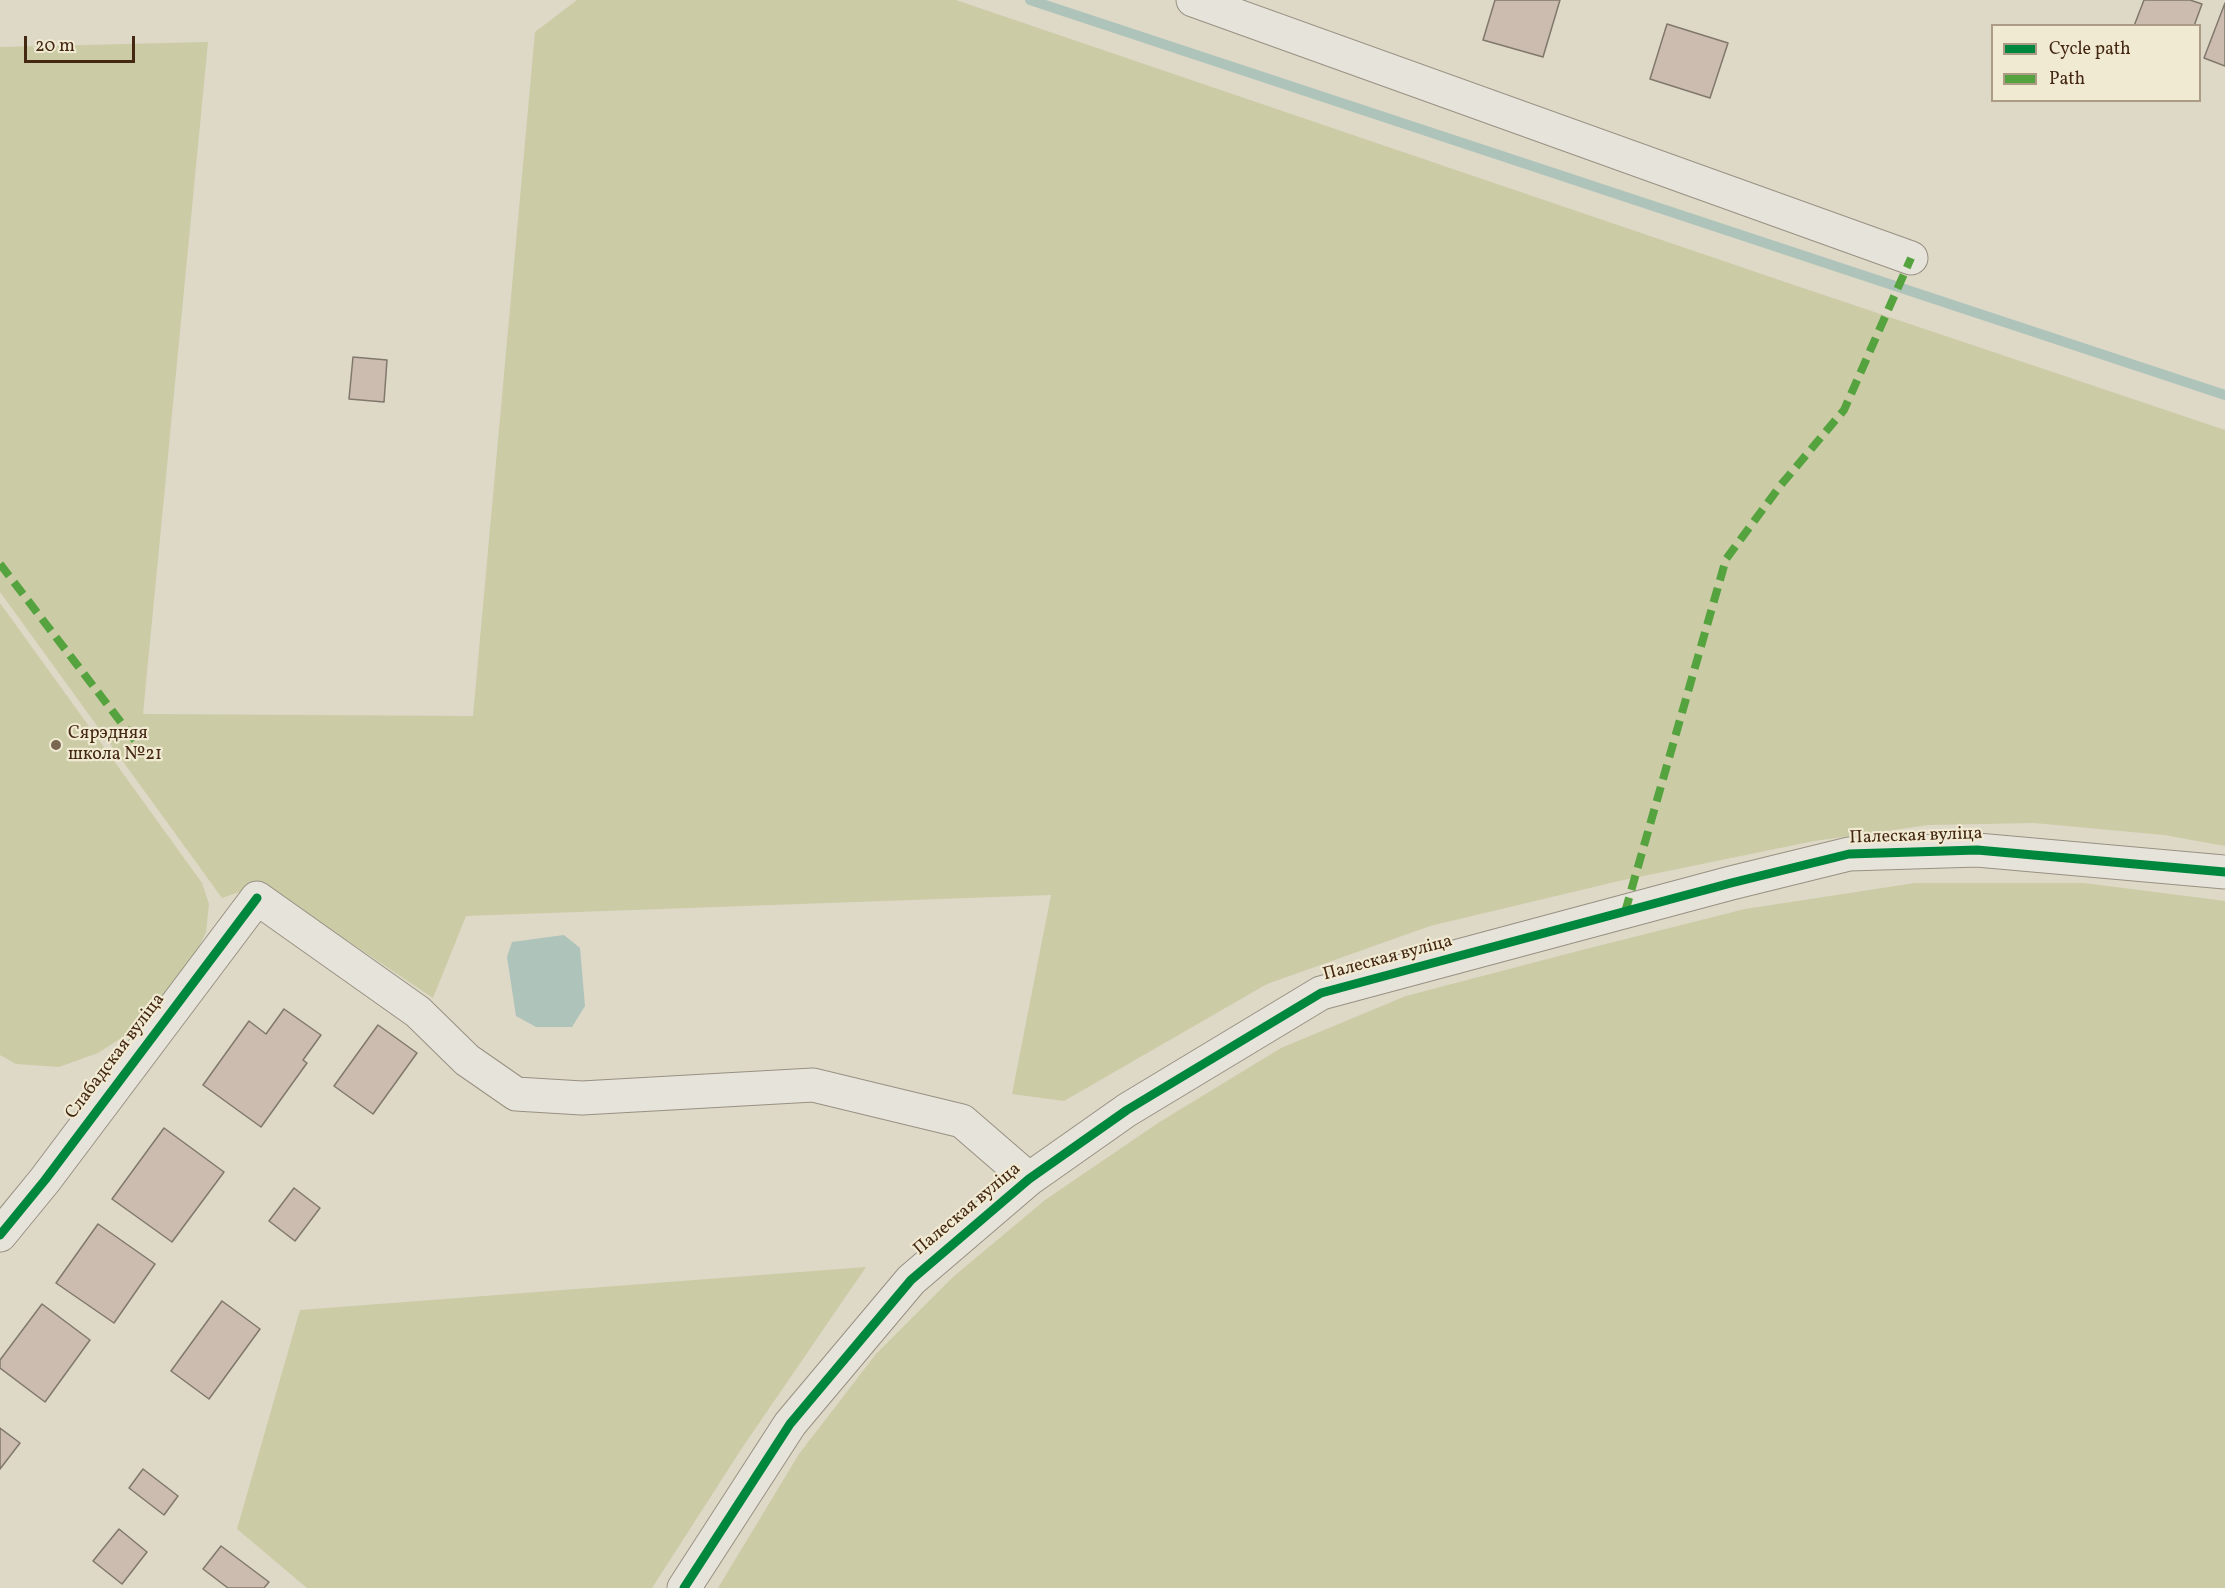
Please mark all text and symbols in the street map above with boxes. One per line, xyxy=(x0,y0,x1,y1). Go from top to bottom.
scale bar xyxy=(27,24,138,62)
legend xyxy=(1991,24,2201,102)
text: 20 m xyxy=(35,34,75,59)
text: Cycle path xyxy=(2049,37,2131,62)
text: Path xyxy=(2049,67,2085,92)
place label: Сярэдняя школа №21 xyxy=(68,724,162,766)
marker: Сярэдняя школа №21 xyxy=(49,738,63,752)
street label: Палеская вуліца xyxy=(1849,824,1983,850)
street label: Палеская вуліца xyxy=(1321,931,1455,987)
street label: Слабадская вуліца xyxy=(62,990,170,1124)
street label: Палеская вуліца xyxy=(910,1159,1026,1261)

